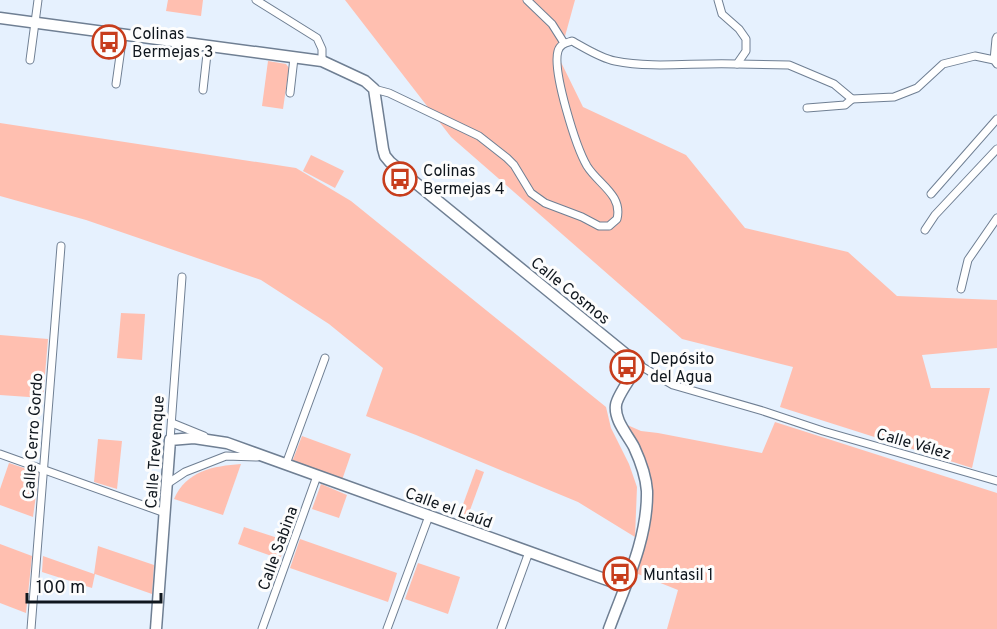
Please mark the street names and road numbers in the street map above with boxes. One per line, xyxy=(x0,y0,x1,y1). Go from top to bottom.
street label: Calle Cosmos xyxy=(526,253,613,330)
street label: Calle Cerro Gordo xyxy=(20,372,48,500)
street label: Calle Trevenque xyxy=(142,395,170,509)
street label: Calle Vélez xyxy=(874,425,953,465)
street label: Calle el Laúd xyxy=(402,484,495,534)
street label: Calle Sabina xyxy=(254,504,303,593)

